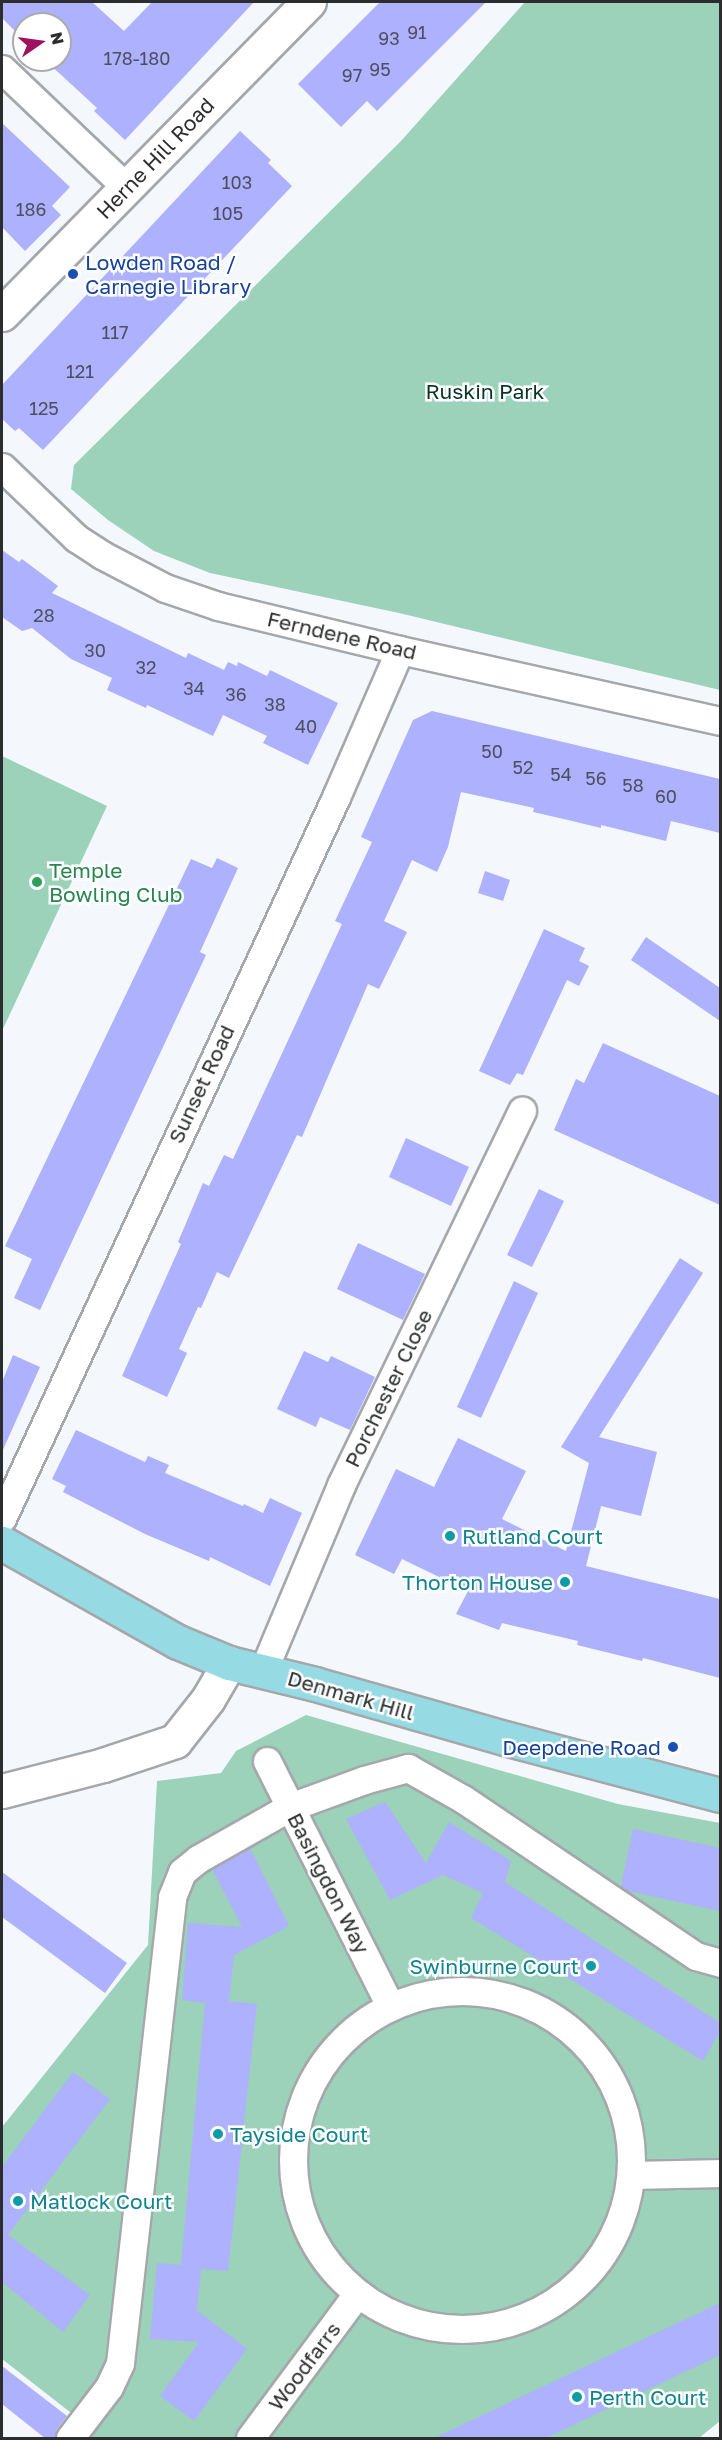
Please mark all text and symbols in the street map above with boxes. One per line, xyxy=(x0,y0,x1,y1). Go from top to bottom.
north arrow xyxy=(12,12,72,72)
house number: 91 xyxy=(407,21,427,43)
house number: 93 xyxy=(378,27,400,49)
text: N xyxy=(46,30,69,47)
house number: 178-180 xyxy=(104,47,170,69)
house number: 95 xyxy=(369,58,391,80)
house number: 97 xyxy=(342,64,362,86)
street label: Herne Hill Road xyxy=(91,92,219,224)
house number: 103 xyxy=(222,171,252,193)
house number: 186 xyxy=(16,198,46,220)
house number: 105 xyxy=(213,202,243,224)
place label: Lowden Road / Carnegie Library xyxy=(85,249,251,299)
marker: Lowden Road / Carnegie Library xyxy=(66,267,80,281)
house number: 117 xyxy=(102,321,128,343)
house number: 121 xyxy=(66,360,94,382)
park label: Ruskin Park xyxy=(426,378,544,404)
house number: 125 xyxy=(29,397,59,419)
house number: 28 xyxy=(33,604,55,626)
street label: Ferndene Road xyxy=(265,606,419,664)
house number: 30 xyxy=(84,639,106,661)
house number: 32 xyxy=(136,656,156,678)
house number: 34 xyxy=(183,677,205,699)
house number: 36 xyxy=(225,683,247,705)
house number: 38 xyxy=(264,693,286,715)
house number: 40 xyxy=(295,715,317,737)
house number: 50 xyxy=(481,740,503,762)
house number: 52 xyxy=(513,756,533,778)
house number: 54 xyxy=(550,763,572,785)
house number: 56 xyxy=(585,767,607,789)
house number: 58 xyxy=(622,774,644,796)
house number: 60 xyxy=(655,785,677,807)
place label: Temple Bowling Club xyxy=(49,857,183,907)
marker: Temple Bowling Club xyxy=(30,875,44,889)
street label: Sunset Road xyxy=(163,1021,239,1147)
street label: Porchester Close xyxy=(339,1305,437,1471)
place label: Rutland Court xyxy=(462,1523,603,1549)
marker: Rutland Court xyxy=(443,1529,457,1543)
place label: Thorton House xyxy=(402,1569,553,1595)
marker: Thorton House xyxy=(558,1575,572,1589)
street label: Denmark Hill xyxy=(285,1665,417,1725)
place label: Deepdene Road xyxy=(502,1734,661,1760)
marker: Deepdene Road xyxy=(666,1740,680,1754)
street label: Basingdon Way xyxy=(283,1808,375,1958)
place label: Swinburne Court xyxy=(409,1953,579,1979)
marker: Swinburne Court xyxy=(584,1959,598,1973)
place label: Tayside Court xyxy=(230,2121,368,2147)
marker: Tayside Court xyxy=(211,2127,225,2141)
place label: Matlock Court xyxy=(30,2188,172,2214)
marker: Matlock Court xyxy=(11,2194,25,2208)
street label: Woodfarrs xyxy=(263,2317,345,2415)
place label: Perth Court xyxy=(589,2384,706,2410)
marker: Perth Court xyxy=(570,2390,584,2404)

